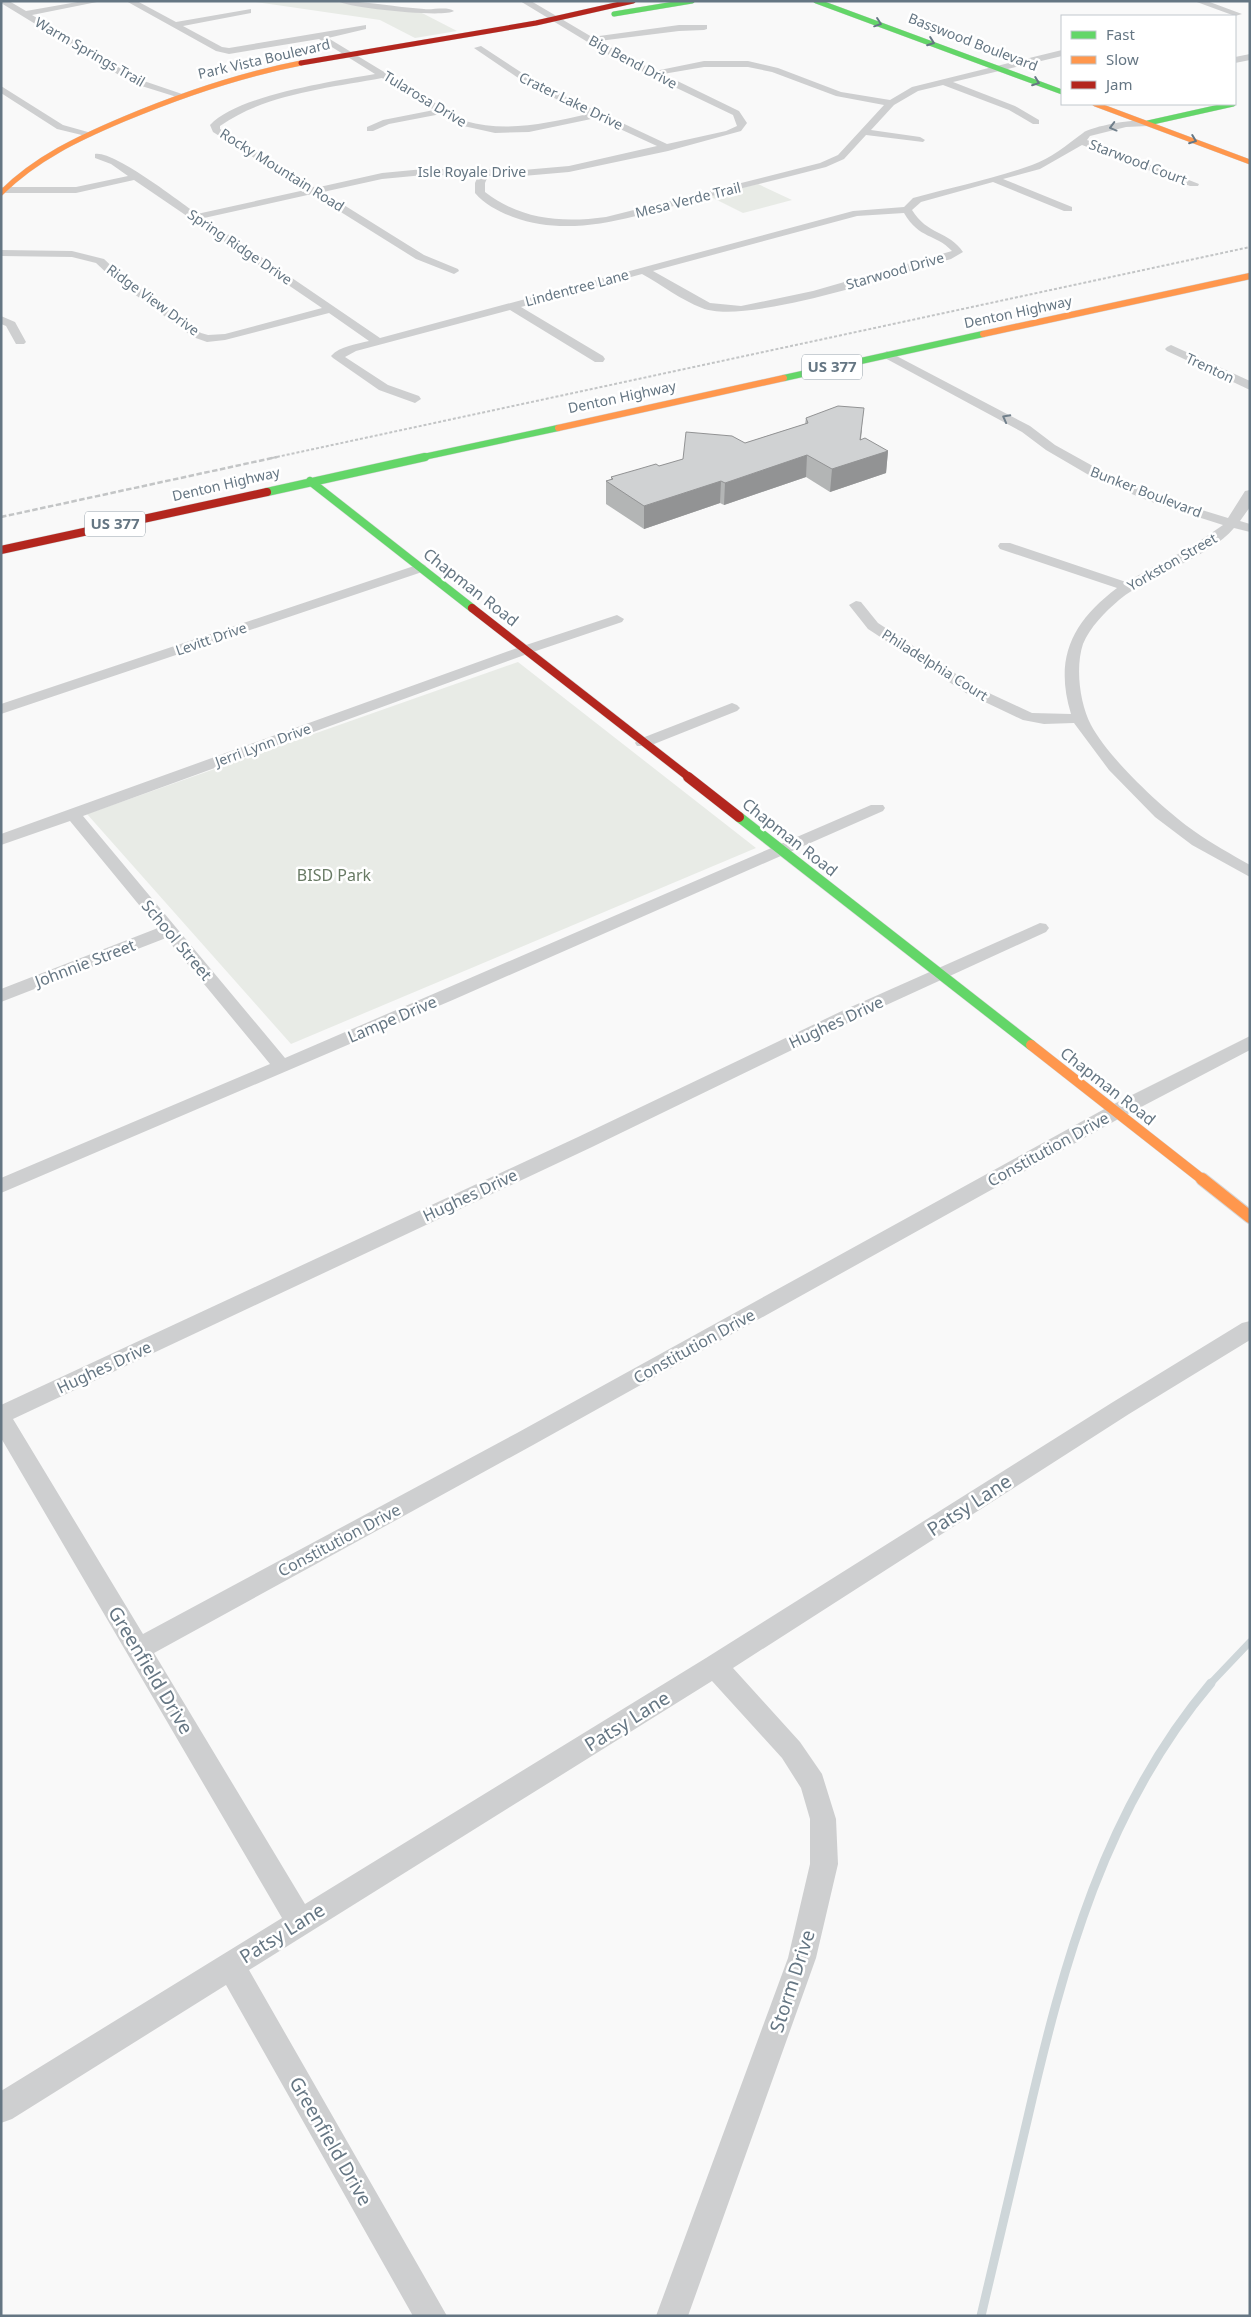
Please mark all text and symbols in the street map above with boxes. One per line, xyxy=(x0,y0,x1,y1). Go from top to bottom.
street label: Basswood Boulevard xyxy=(906,8,1041,75)
street label: Warm Springs Trail xyxy=(32,12,149,91)
legend xyxy=(1061,15,1236,105)
one-way arrow xyxy=(873,17,882,27)
text: Fast xyxy=(1106,24,1135,44)
street label: Big Bend Drive xyxy=(586,30,681,93)
street label: Park Vista Boulevard xyxy=(196,34,332,83)
one-way arrow xyxy=(926,36,934,46)
text: Slow xyxy=(1106,49,1139,69)
street label: Tularosa Drive xyxy=(380,66,471,131)
street label: Crater Lake Drive xyxy=(516,67,626,134)
text: Jam xyxy=(1104,74,1133,94)
one-way arrow xyxy=(1031,76,1039,86)
one-way arrow xyxy=(1108,121,1117,132)
street label: Rocky Mountain Road xyxy=(217,124,348,216)
street label: Starwood Court xyxy=(1087,134,1190,189)
one-way arrow xyxy=(1189,134,1197,144)
street label: Isle Royale Drive xyxy=(418,162,526,181)
street label: Mesa Verde Trail xyxy=(633,177,743,222)
street label: Spring Ridge Drive xyxy=(184,205,296,289)
street label: Starwood Drive xyxy=(844,247,946,294)
street label: Ridge View Drive xyxy=(103,260,203,340)
street label: Lindentree Lane xyxy=(523,265,631,310)
street label: Denton Highway xyxy=(962,291,1074,332)
street label: Trenton xyxy=(1183,348,1237,387)
road number: US 377 xyxy=(802,354,862,380)
street label: Denton Highway xyxy=(566,376,678,417)
one-way arrow xyxy=(1002,414,1011,424)
street label: Denton Highway xyxy=(170,462,282,505)
street label: Bunker Boulevard xyxy=(1088,462,1205,521)
road number: US 377 xyxy=(85,512,145,536)
street label: Yorkston Street xyxy=(1123,528,1220,595)
street label: Chapman Road xyxy=(419,543,523,631)
street label: Levitt Drive xyxy=(173,617,249,660)
street label: Philadelphia Court xyxy=(879,624,992,705)
street label: Jerri Lynn Drive xyxy=(210,718,313,771)
street label: Chapman Road xyxy=(738,793,842,881)
park label: BISD Park xyxy=(297,864,372,886)
street label: School Street xyxy=(137,895,217,985)
street label: Johnnie Street xyxy=(30,934,138,993)
street label: Lampe Drive xyxy=(344,990,440,1048)
street label: Hughes Drive xyxy=(785,991,887,1053)
street label: Chapman Road xyxy=(1056,1042,1160,1130)
street label: Constitution Drive xyxy=(983,1106,1113,1192)
street label: Hughes Drive xyxy=(419,1164,521,1226)
street label: Constitution Drive xyxy=(629,1303,759,1389)
street label: Hughes Drive xyxy=(53,1336,155,1398)
street label: Patsy Lane xyxy=(922,1468,1016,1542)
street label: Constitution Drive xyxy=(274,1498,404,1582)
street label: Greenfield Drive xyxy=(102,1601,200,1739)
street label: Patsy Lane xyxy=(579,1685,675,1757)
street label: Patsy Lane xyxy=(234,1897,330,1969)
street label: Storm Drive xyxy=(763,1926,821,2036)
street label: Greenfield Drive xyxy=(283,2072,379,2210)

